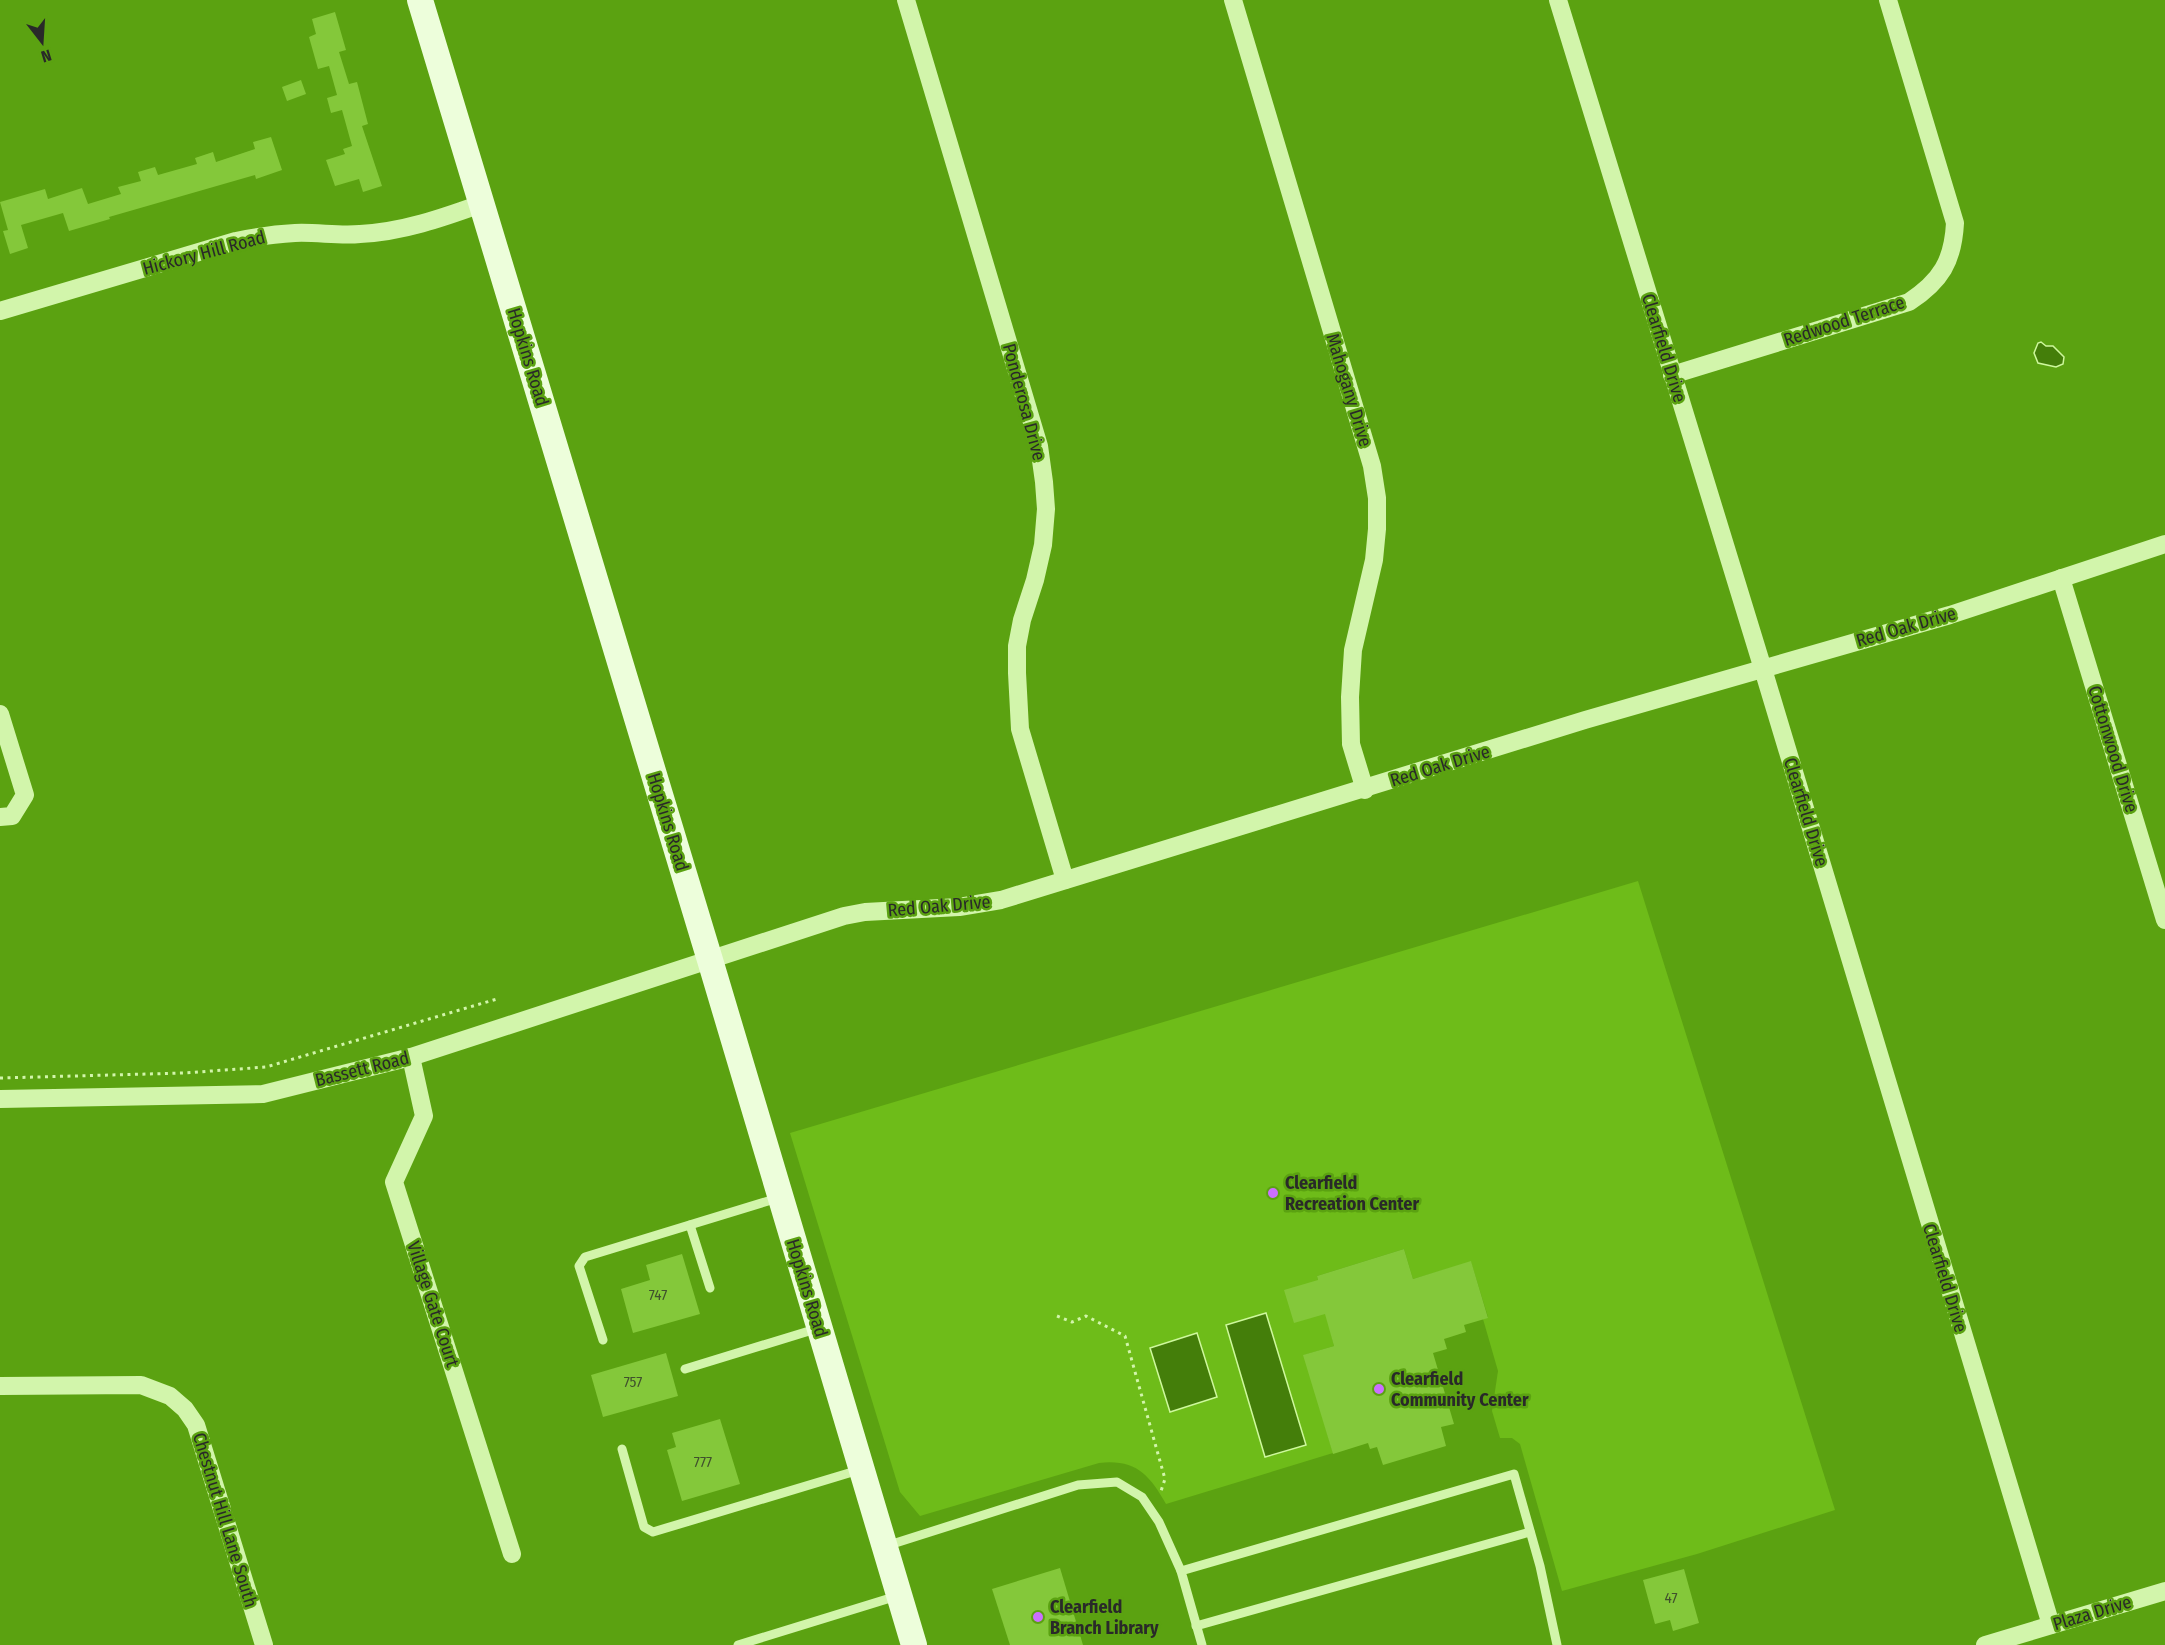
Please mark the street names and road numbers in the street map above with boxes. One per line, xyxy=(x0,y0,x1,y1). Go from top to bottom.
street label: Hickory Hill Road xyxy=(140,226,268,280)
street label: Clearfield Drive xyxy=(1637,291,1691,405)
street label: Redwood Terrace xyxy=(1781,291,1907,351)
street label: Hopkins Road xyxy=(503,305,553,409)
street label: Mahogany Drive xyxy=(1321,331,1377,449)
street label: Ponderosa Drive xyxy=(998,341,1050,463)
street label: Red Oak Drive xyxy=(1853,602,1959,652)
street label: Cottonwood Drive xyxy=(2083,683,2143,815)
street label: Red Oak Drive xyxy=(1388,740,1493,792)
street label: Clearfield Drive xyxy=(1779,755,1833,869)
street label: Hopkins Road xyxy=(643,770,693,874)
street label: Red Oak Drive xyxy=(887,891,991,921)
street label: Bassett Road xyxy=(313,1047,411,1091)
street label: Clearfield Drive xyxy=(1918,1221,1972,1335)
street label: Hopkins Road xyxy=(782,1236,832,1340)
street label: Village Gate Court xyxy=(402,1238,464,1370)
street label: Chestnut Hill Lane South xyxy=(188,1430,262,1610)
street label: Plaza Drive xyxy=(2050,1591,2134,1635)

